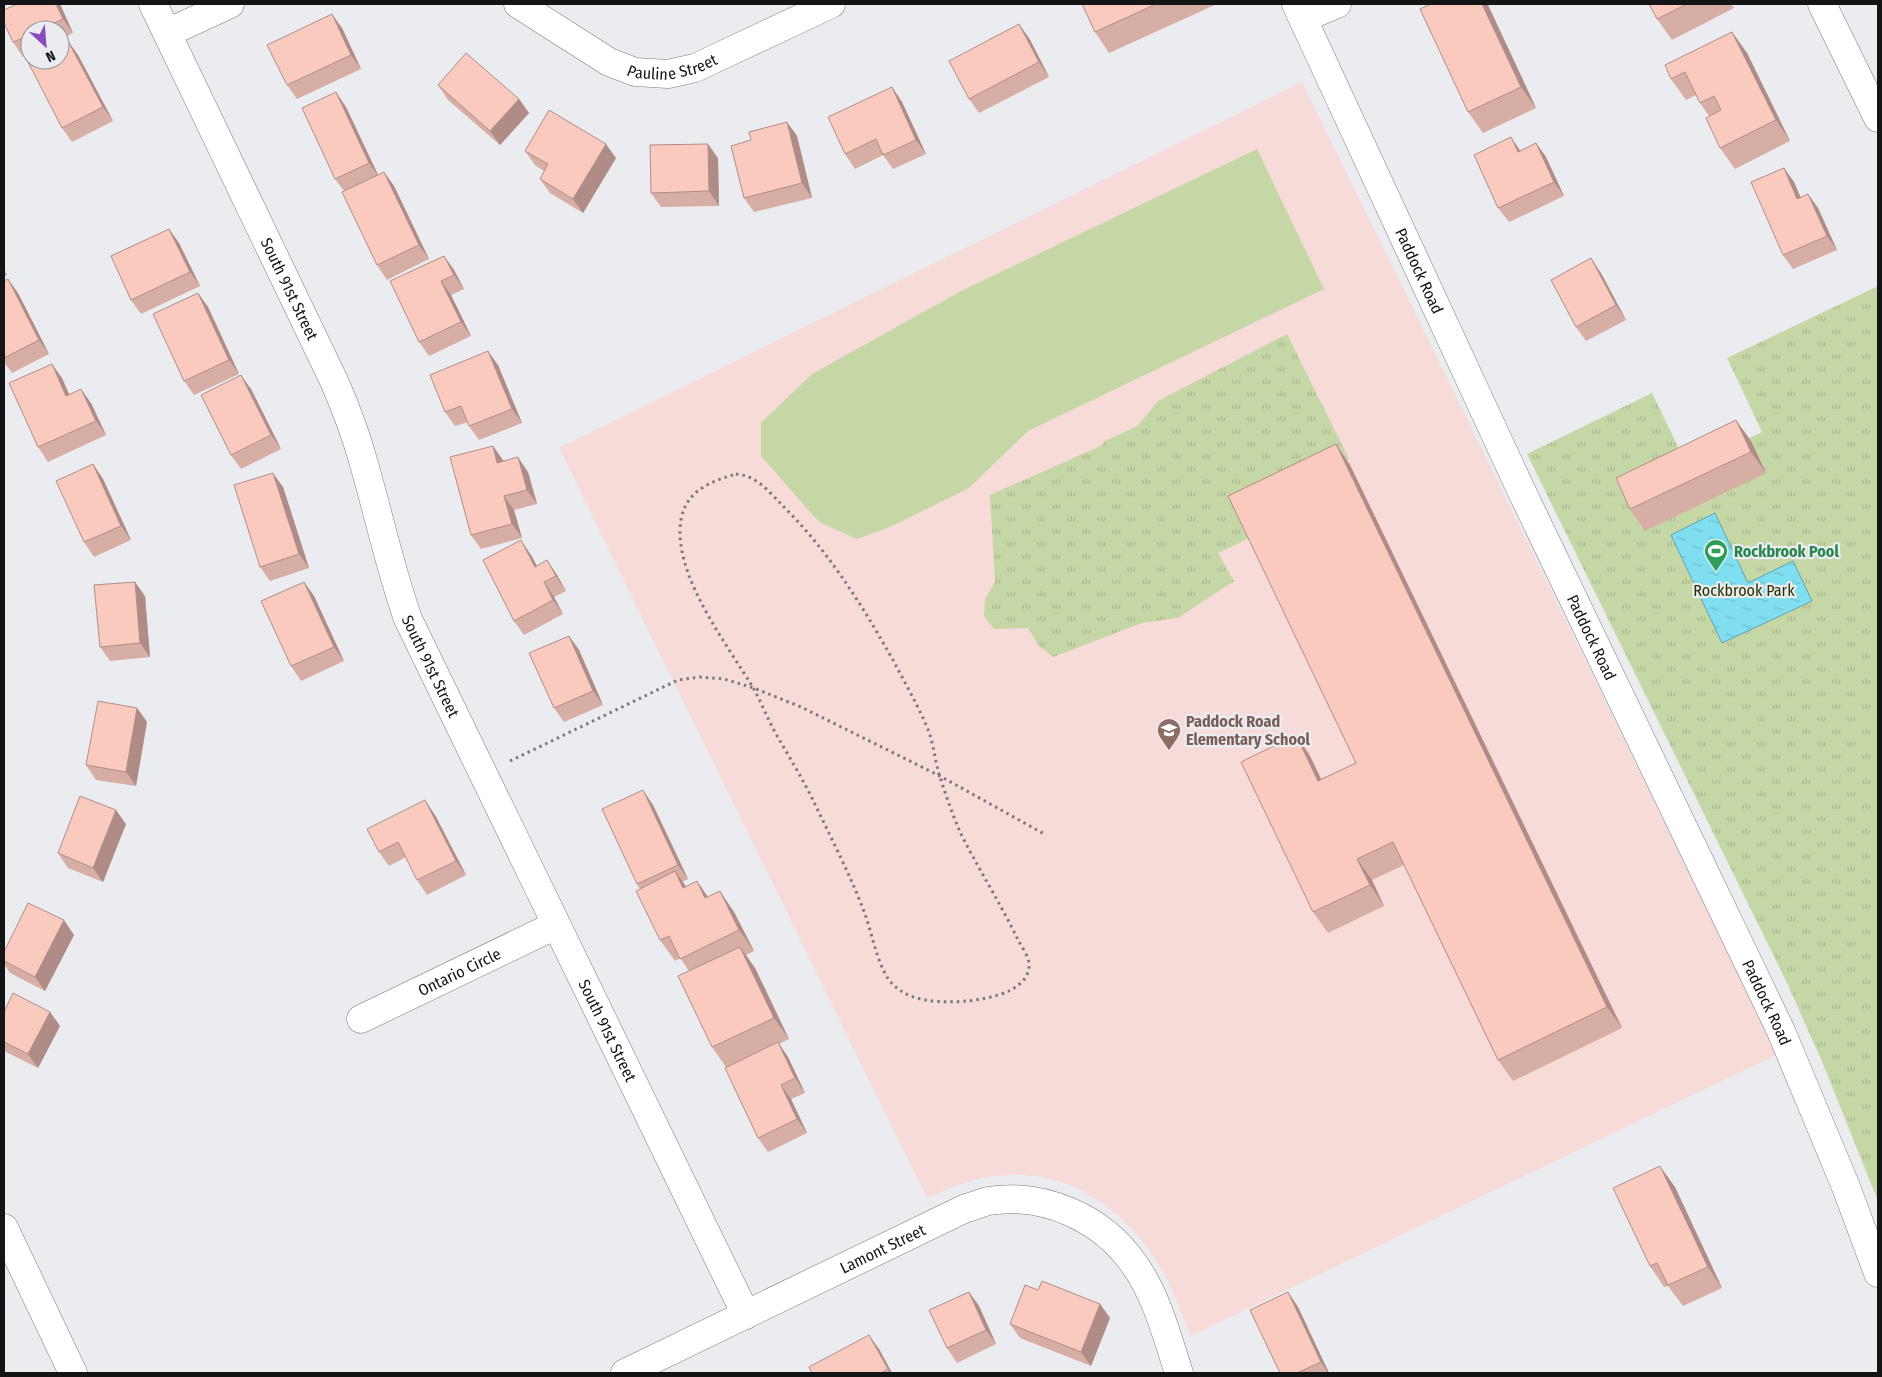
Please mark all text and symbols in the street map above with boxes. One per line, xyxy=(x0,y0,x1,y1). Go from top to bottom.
north arrow xyxy=(20,20,70,70)
text: N xyxy=(43,47,58,66)
street label: Pauline Street xyxy=(624,50,721,84)
street label: Paddock Road xyxy=(1391,225,1447,317)
street label: South 91st Street xyxy=(257,235,322,344)
sports icon: Rockbrook Pool xyxy=(1703,538,1729,572)
place label: Rockbrook Pool xyxy=(1734,542,1839,561)
park label: Rockbrook Park xyxy=(1693,581,1795,600)
street label: Paddock Road xyxy=(1563,592,1620,683)
street label: South 91st Street xyxy=(398,612,464,721)
place label: Paddock Road Elementary School xyxy=(1186,712,1311,749)
school or university icon: Paddock Road Elementary School xyxy=(1156,717,1182,751)
street label: Ontario Circle xyxy=(415,944,504,1000)
street label: Paddock Road xyxy=(1738,957,1795,1048)
street label: South 91st Street xyxy=(575,976,640,1085)
street label: Lamont Street xyxy=(837,1220,929,1278)

